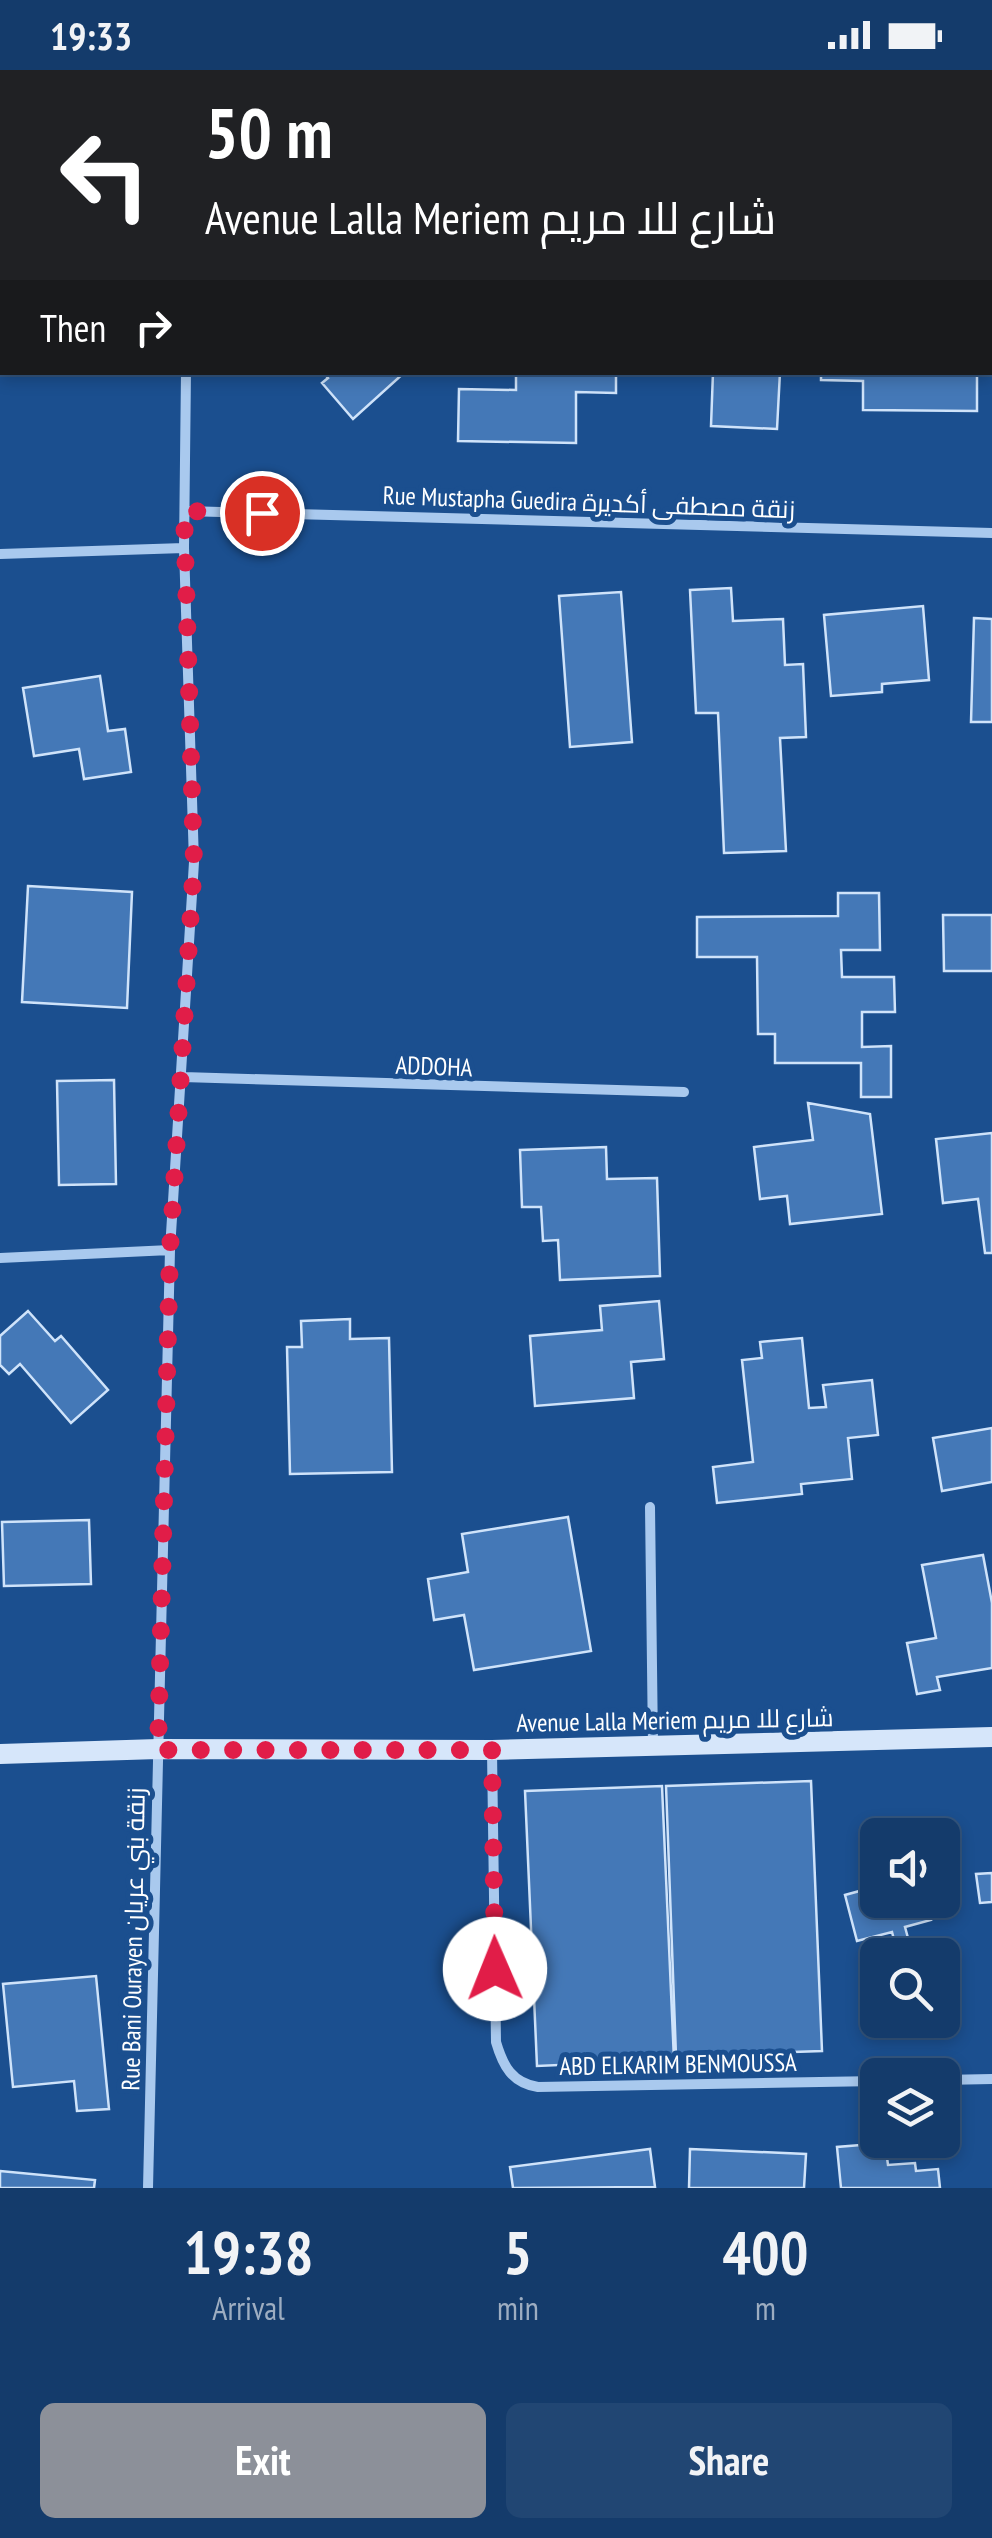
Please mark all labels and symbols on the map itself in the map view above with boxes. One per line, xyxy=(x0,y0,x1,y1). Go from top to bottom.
pin xyxy=(220,471,305,556)
street label: Rue Mustapha Guedira زنقة مصطفى أكديرة xyxy=(382,479,796,525)
street label: ADDOHA xyxy=(395,1049,473,1083)
street label: Avenue Lalla Meriem شارع للا مريم xyxy=(516,1701,834,1741)
street label: Rue Bani Ourayen زنقة بني عريان xyxy=(114,1787,156,2091)
position arrow xyxy=(443,1917,547,2021)
street label: ABD ELKARIM BENMOUSSA xyxy=(559,2046,797,2082)

